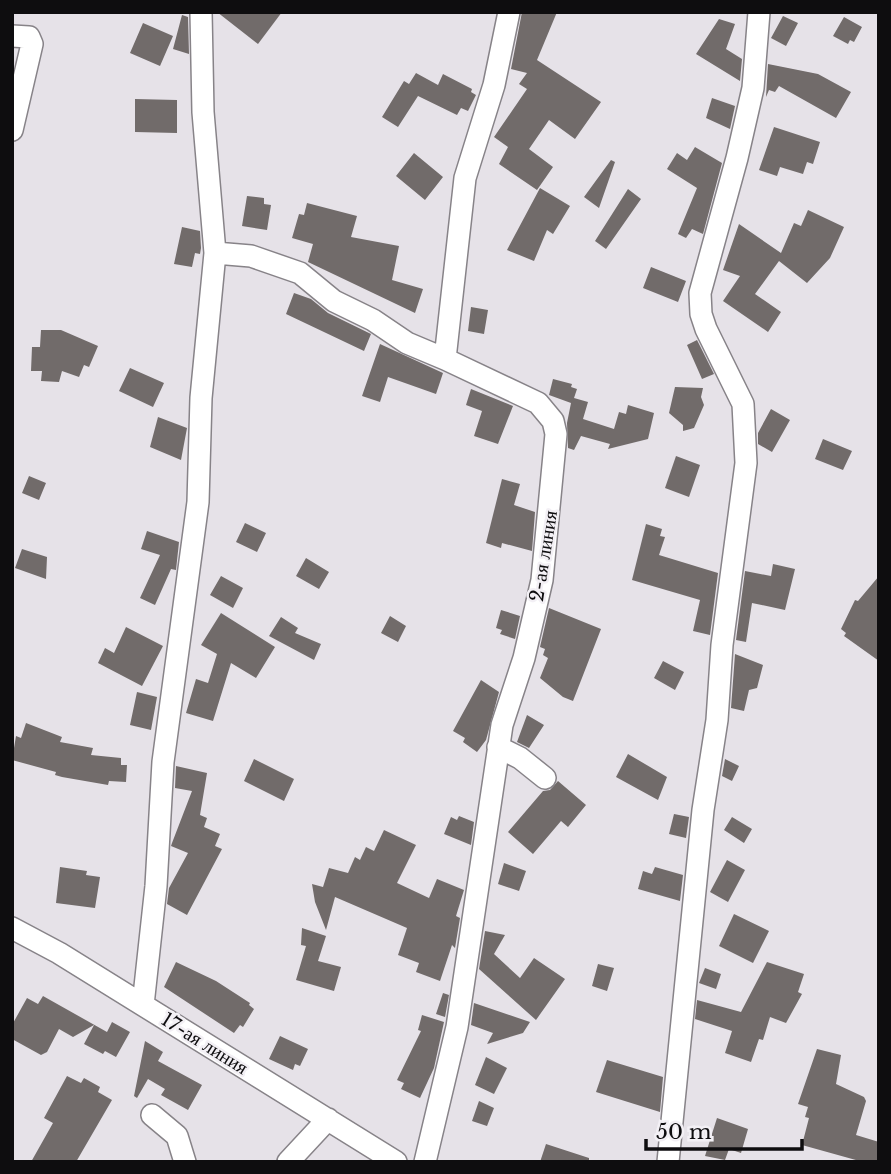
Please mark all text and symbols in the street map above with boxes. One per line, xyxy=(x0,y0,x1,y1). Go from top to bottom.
street label: 2-ая линия xyxy=(525,509,562,603)
street label: 17-ая линия xyxy=(157,1008,253,1079)
scale bar xyxy=(646,1108,802,1152)
text: 50 m xyxy=(656,1119,712,1145)

